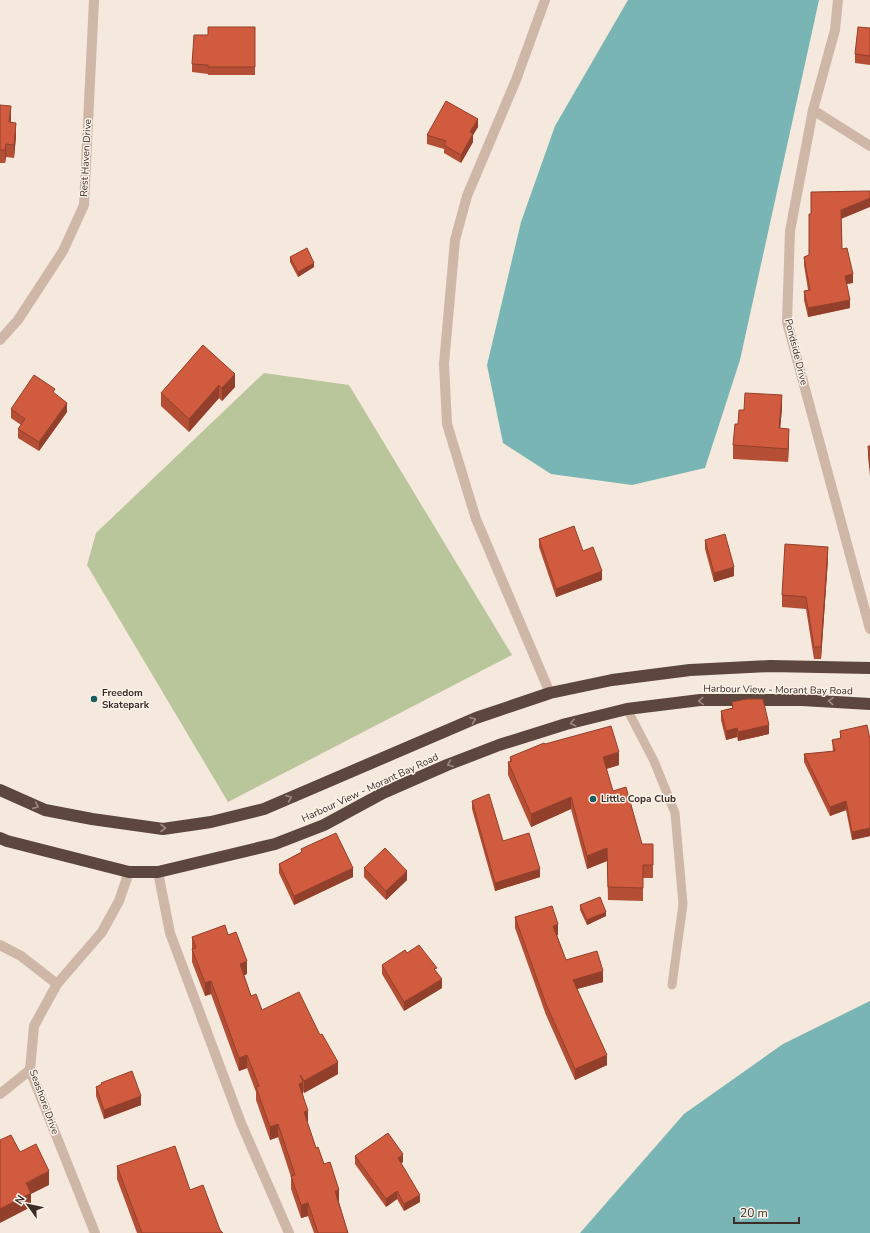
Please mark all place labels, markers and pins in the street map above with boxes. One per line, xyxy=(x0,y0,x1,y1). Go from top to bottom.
place label: Freedom Skatepark xyxy=(102,686,150,712)
marker: Freedom Skatepark xyxy=(89,694,99,704)
place label: Little Copa Club xyxy=(601,792,676,806)
marker: Little Copa Club xyxy=(588,794,598,804)

